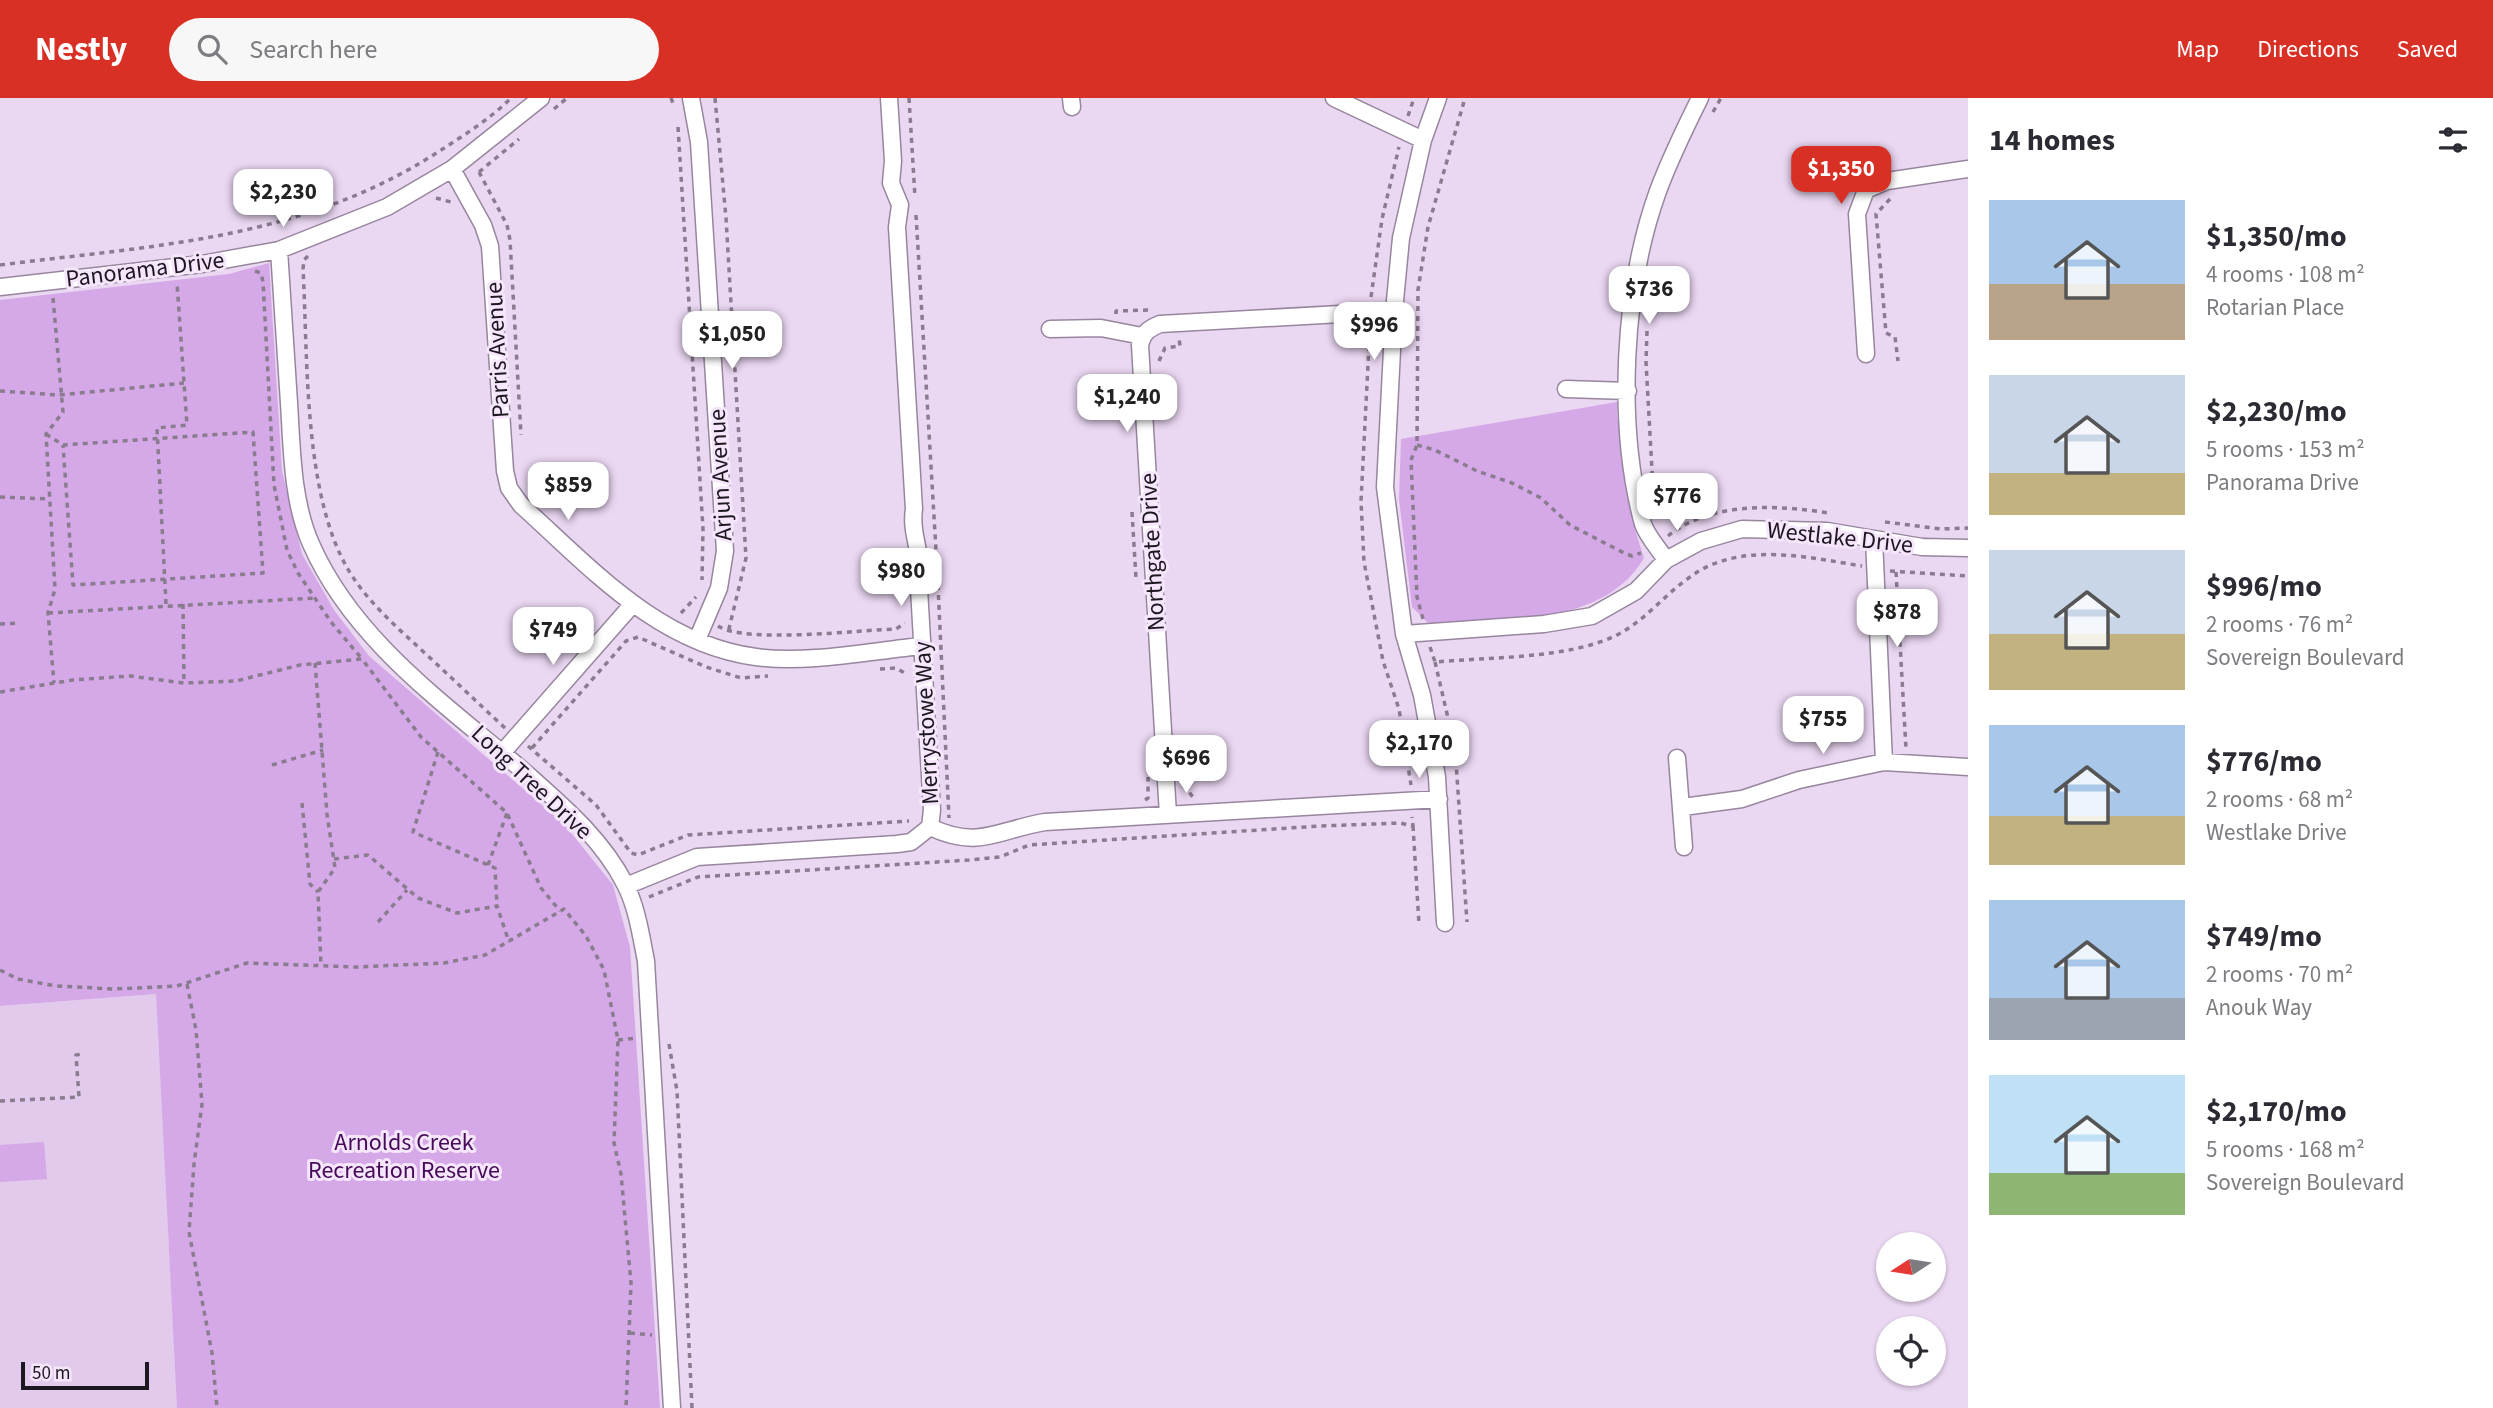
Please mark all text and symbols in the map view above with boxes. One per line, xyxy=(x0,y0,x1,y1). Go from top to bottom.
search box xyxy=(169,18,659,81)
text: Nestly xyxy=(35,26,127,73)
icon: search xyxy=(193,30,231,68)
text: Search here xyxy=(249,31,377,68)
text: Map xyxy=(2176,32,2219,67)
text: Directions xyxy=(2257,32,2359,67)
text: Saved xyxy=(2397,32,2458,67)
text: 14 homes xyxy=(1989,119,2115,162)
icon: filters xyxy=(2434,121,2472,159)
pin: $1,350 xyxy=(1784,146,1898,206)
text: $1,350 xyxy=(1807,152,1875,185)
pin: $2,230 xyxy=(226,170,340,229)
text: $2,230 xyxy=(249,175,317,208)
text: $1,350/mo xyxy=(2206,215,2347,258)
icon: home xyxy=(2045,228,2129,312)
street label: Panorama Drive xyxy=(64,242,226,297)
text: 4 rooms · 108 m² xyxy=(2206,258,2365,291)
pin: $736 xyxy=(1608,266,1690,326)
text: $736 xyxy=(1625,272,1673,305)
street label: Parris Avenue xyxy=(476,281,519,419)
text: Rotarian Place xyxy=(2206,291,2344,324)
pin: $996 xyxy=(1333,302,1415,362)
text: $996 xyxy=(1350,308,1398,341)
pin: $1,050 xyxy=(675,312,789,371)
text: $1,050 xyxy=(698,317,766,350)
pin: $1,240 xyxy=(1070,374,1184,434)
text: $1,240 xyxy=(1093,380,1161,413)
text: $2,230/mo xyxy=(2206,390,2347,433)
icon: home xyxy=(2045,403,2129,487)
street label: Arjun Avenue xyxy=(700,408,741,542)
text: 5 rooms · 153 m² xyxy=(2206,433,2365,466)
pin: $859 xyxy=(527,462,609,522)
text: Panorama Drive xyxy=(2206,466,2359,499)
text: $859 xyxy=(544,468,592,501)
street label: Northgate Drive xyxy=(1131,472,1174,632)
pin: $776 xyxy=(1636,474,1718,533)
text: $776 xyxy=(1653,479,1701,512)
street label: Westlake Drive xyxy=(1765,512,1915,563)
pin: $980 xyxy=(860,548,942,608)
text: $980 xyxy=(877,554,925,587)
text: $996/mo xyxy=(2206,565,2322,608)
icon: home xyxy=(2045,578,2129,662)
pin: $878 xyxy=(1856,589,1938,649)
text: $878 xyxy=(1873,595,1921,628)
pin: $749 xyxy=(512,608,594,667)
text: 2 rooms · 76 m² xyxy=(2206,608,2353,641)
text: $749 xyxy=(529,613,577,646)
street label: Merrystowe Way xyxy=(905,640,948,806)
text: Sovereign Boulevard xyxy=(2206,641,2405,674)
pin: $755 xyxy=(1782,696,1864,756)
text: $755 xyxy=(1799,702,1847,735)
street label: Long Tree Drive xyxy=(463,717,600,848)
pin: $2,170 xyxy=(1362,720,1476,780)
text: $2,170 xyxy=(1385,726,1453,759)
pin: $696 xyxy=(1145,736,1227,795)
text: $776/mo xyxy=(2206,740,2322,783)
text: $696 xyxy=(1162,741,1210,774)
icon: home xyxy=(2045,753,2129,837)
text: 2 rooms · 68 m² xyxy=(2206,783,2353,816)
text: Westlake Drive xyxy=(2206,816,2347,849)
text: $749/mo xyxy=(2206,915,2322,958)
icon: home xyxy=(2045,928,2129,1012)
text: 2 rooms · 70 m² xyxy=(2206,958,2353,991)
text: Anouk Way xyxy=(2206,991,2312,1024)
text: $2,170/mo xyxy=(2206,1090,2347,1133)
icon: home xyxy=(2045,1103,2129,1187)
park label: Arnolds Creek Recreation Reserve xyxy=(308,1125,500,1188)
text: 5 rooms · 168 m² xyxy=(2206,1133,2365,1166)
text: Sovereign Boulevard xyxy=(2206,1166,2405,1199)
north arrow xyxy=(1876,1232,1946,1302)
map controls xyxy=(1876,1232,1946,1386)
button: locate xyxy=(1876,1316,1946,1386)
scale bar xyxy=(21,1359,149,1391)
text: 50 m xyxy=(32,1360,70,1387)

